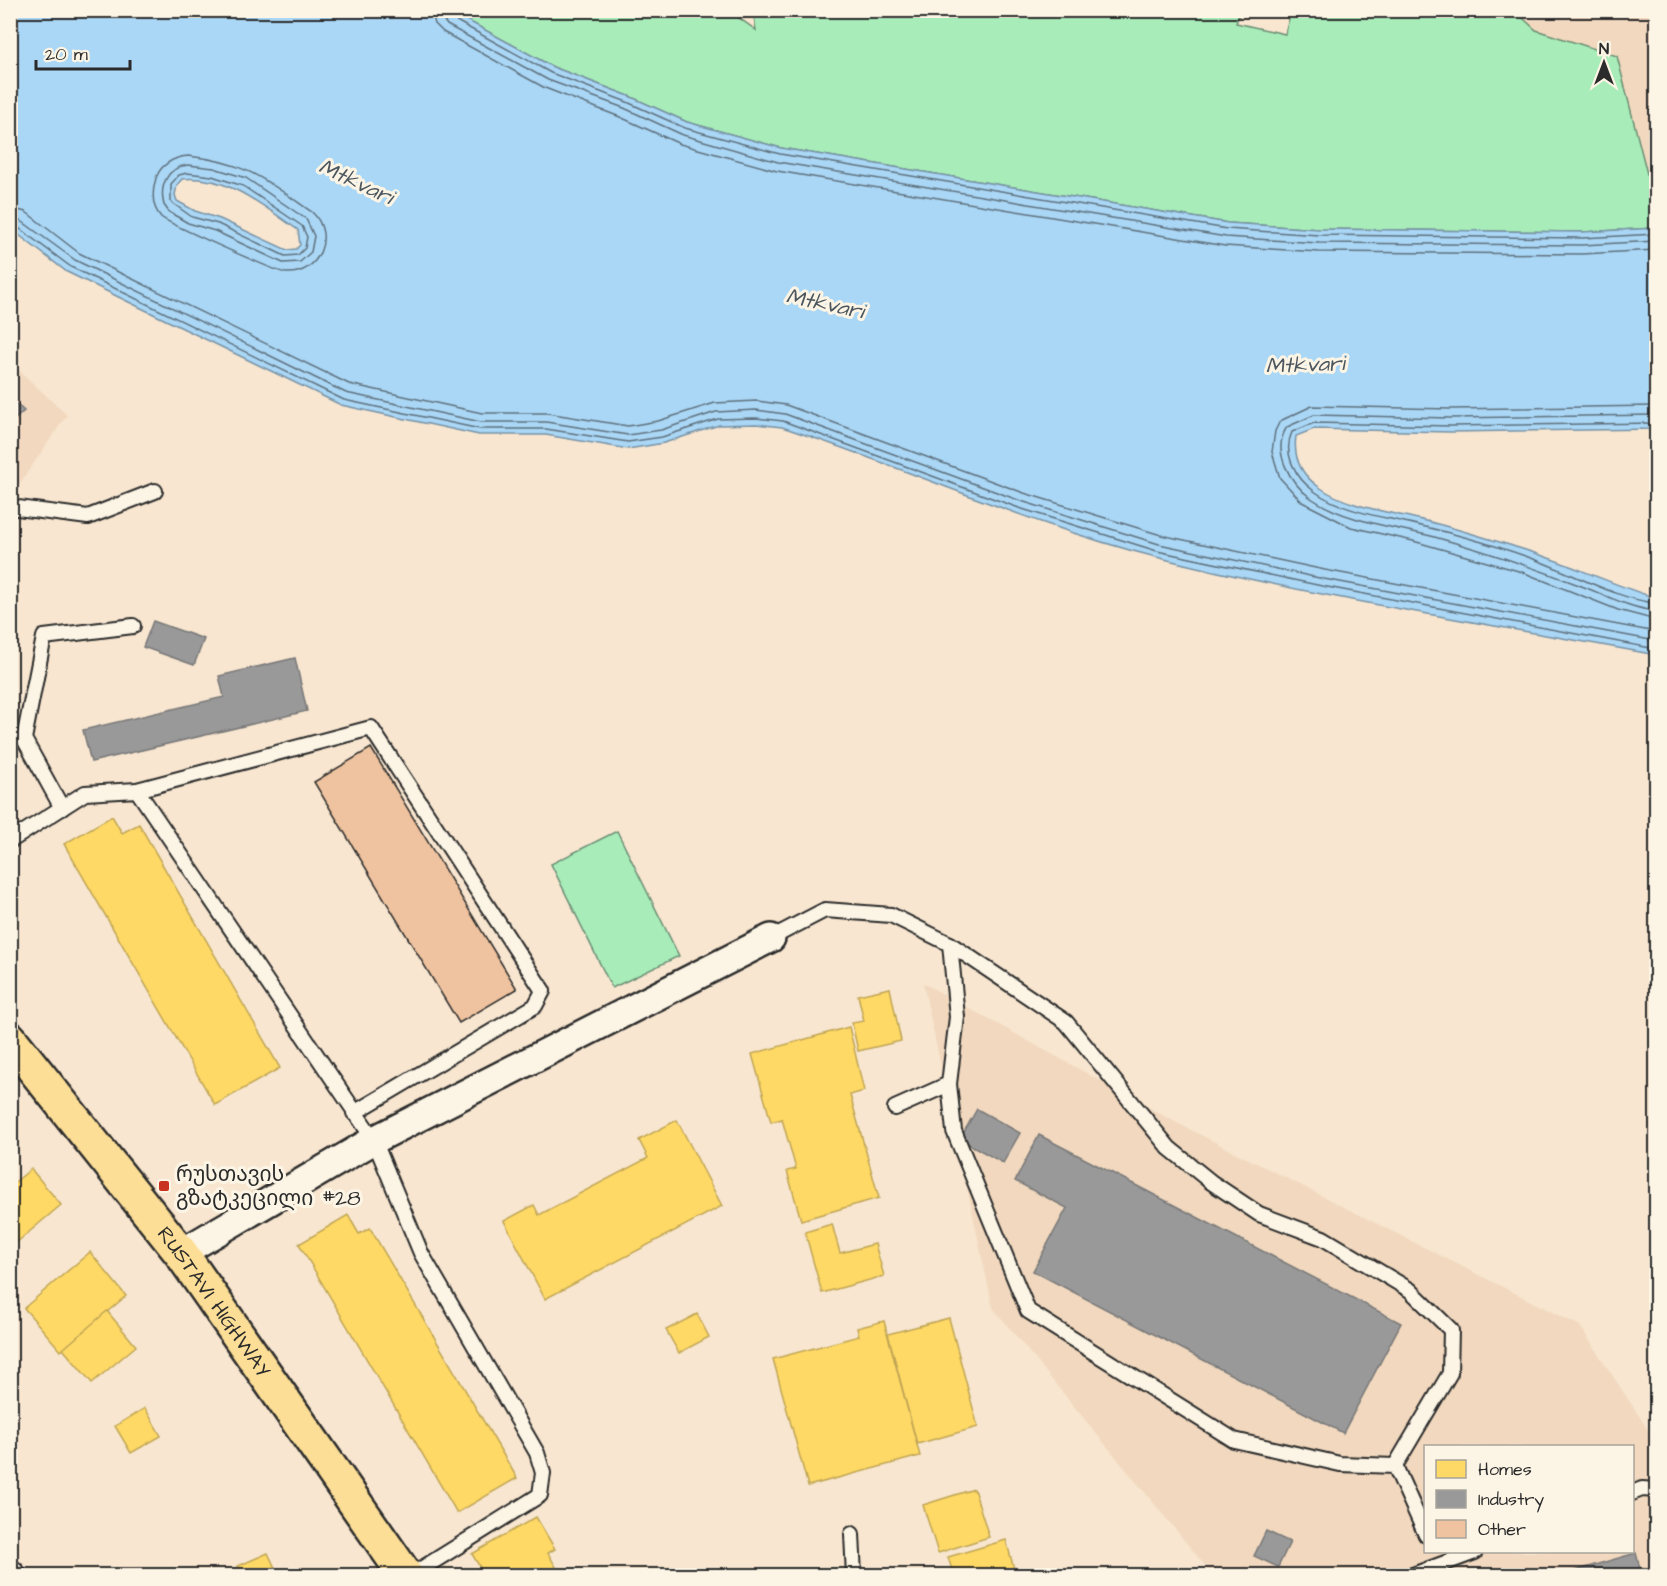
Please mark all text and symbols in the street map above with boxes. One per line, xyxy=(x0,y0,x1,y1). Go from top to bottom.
scale bar xyxy=(36,33,130,71)
north arrow xyxy=(1574,33,1634,93)
text: N xyxy=(1599,38,1609,60)
text: 20 m xyxy=(45,42,88,67)
water label: Mtkvari xyxy=(314,151,401,214)
water label: Mtkvari xyxy=(783,281,869,328)
water label: Mtkvari xyxy=(1265,348,1348,382)
place label: რუსთავის გზატკეცილი #28 xyxy=(176,1160,361,1213)
marker: რუსთავის გზატკეცილი #28 xyxy=(157,1179,171,1193)
street label: RUSTAVI HIGHWAY xyxy=(151,1220,278,1383)
legend xyxy=(1424,1445,1634,1553)
text: Homes xyxy=(1478,1457,1532,1482)
text: Industry xyxy=(1478,1487,1544,1513)
text: Other xyxy=(1478,1517,1526,1542)

